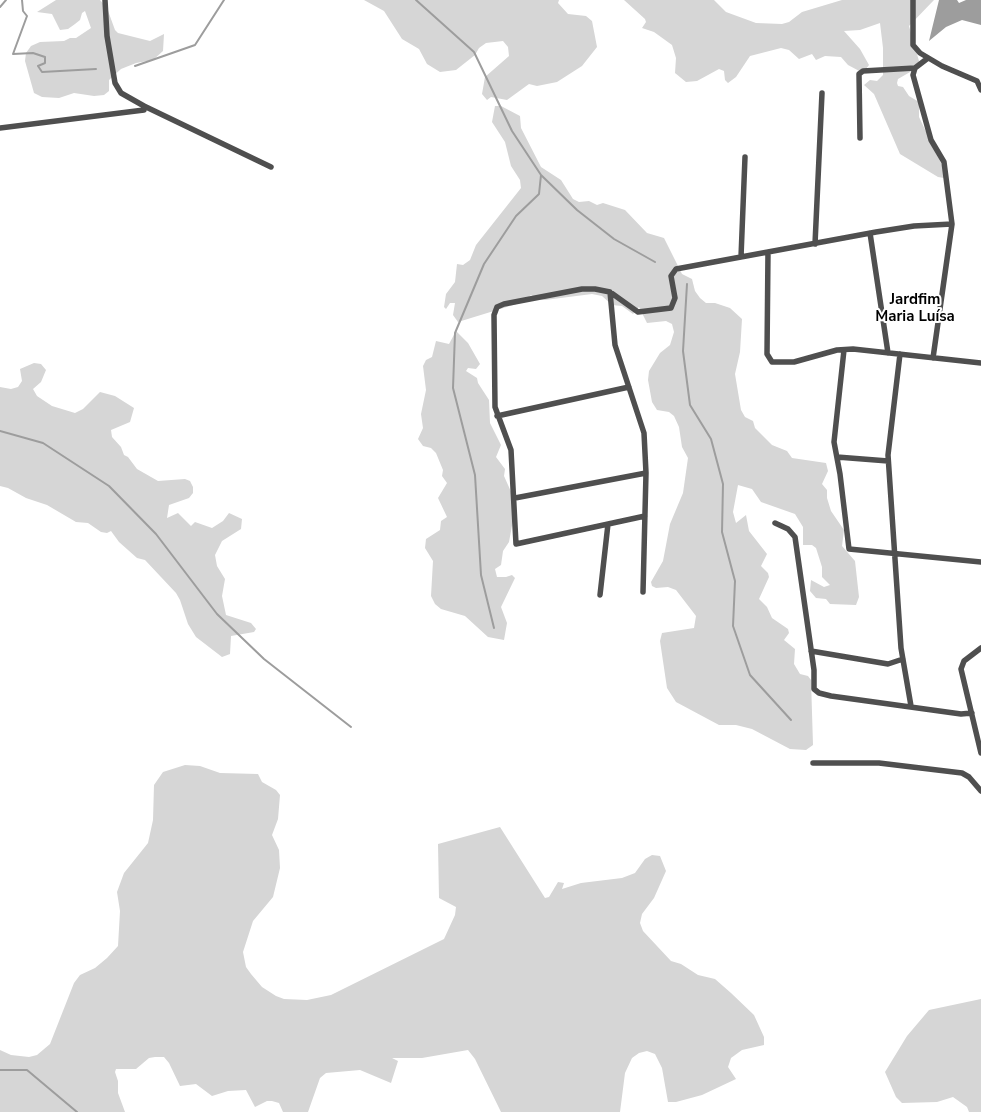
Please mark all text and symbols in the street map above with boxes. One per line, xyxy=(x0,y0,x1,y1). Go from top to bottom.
district label: Jardfim Maria Luísa xyxy=(875,291,955,326)

